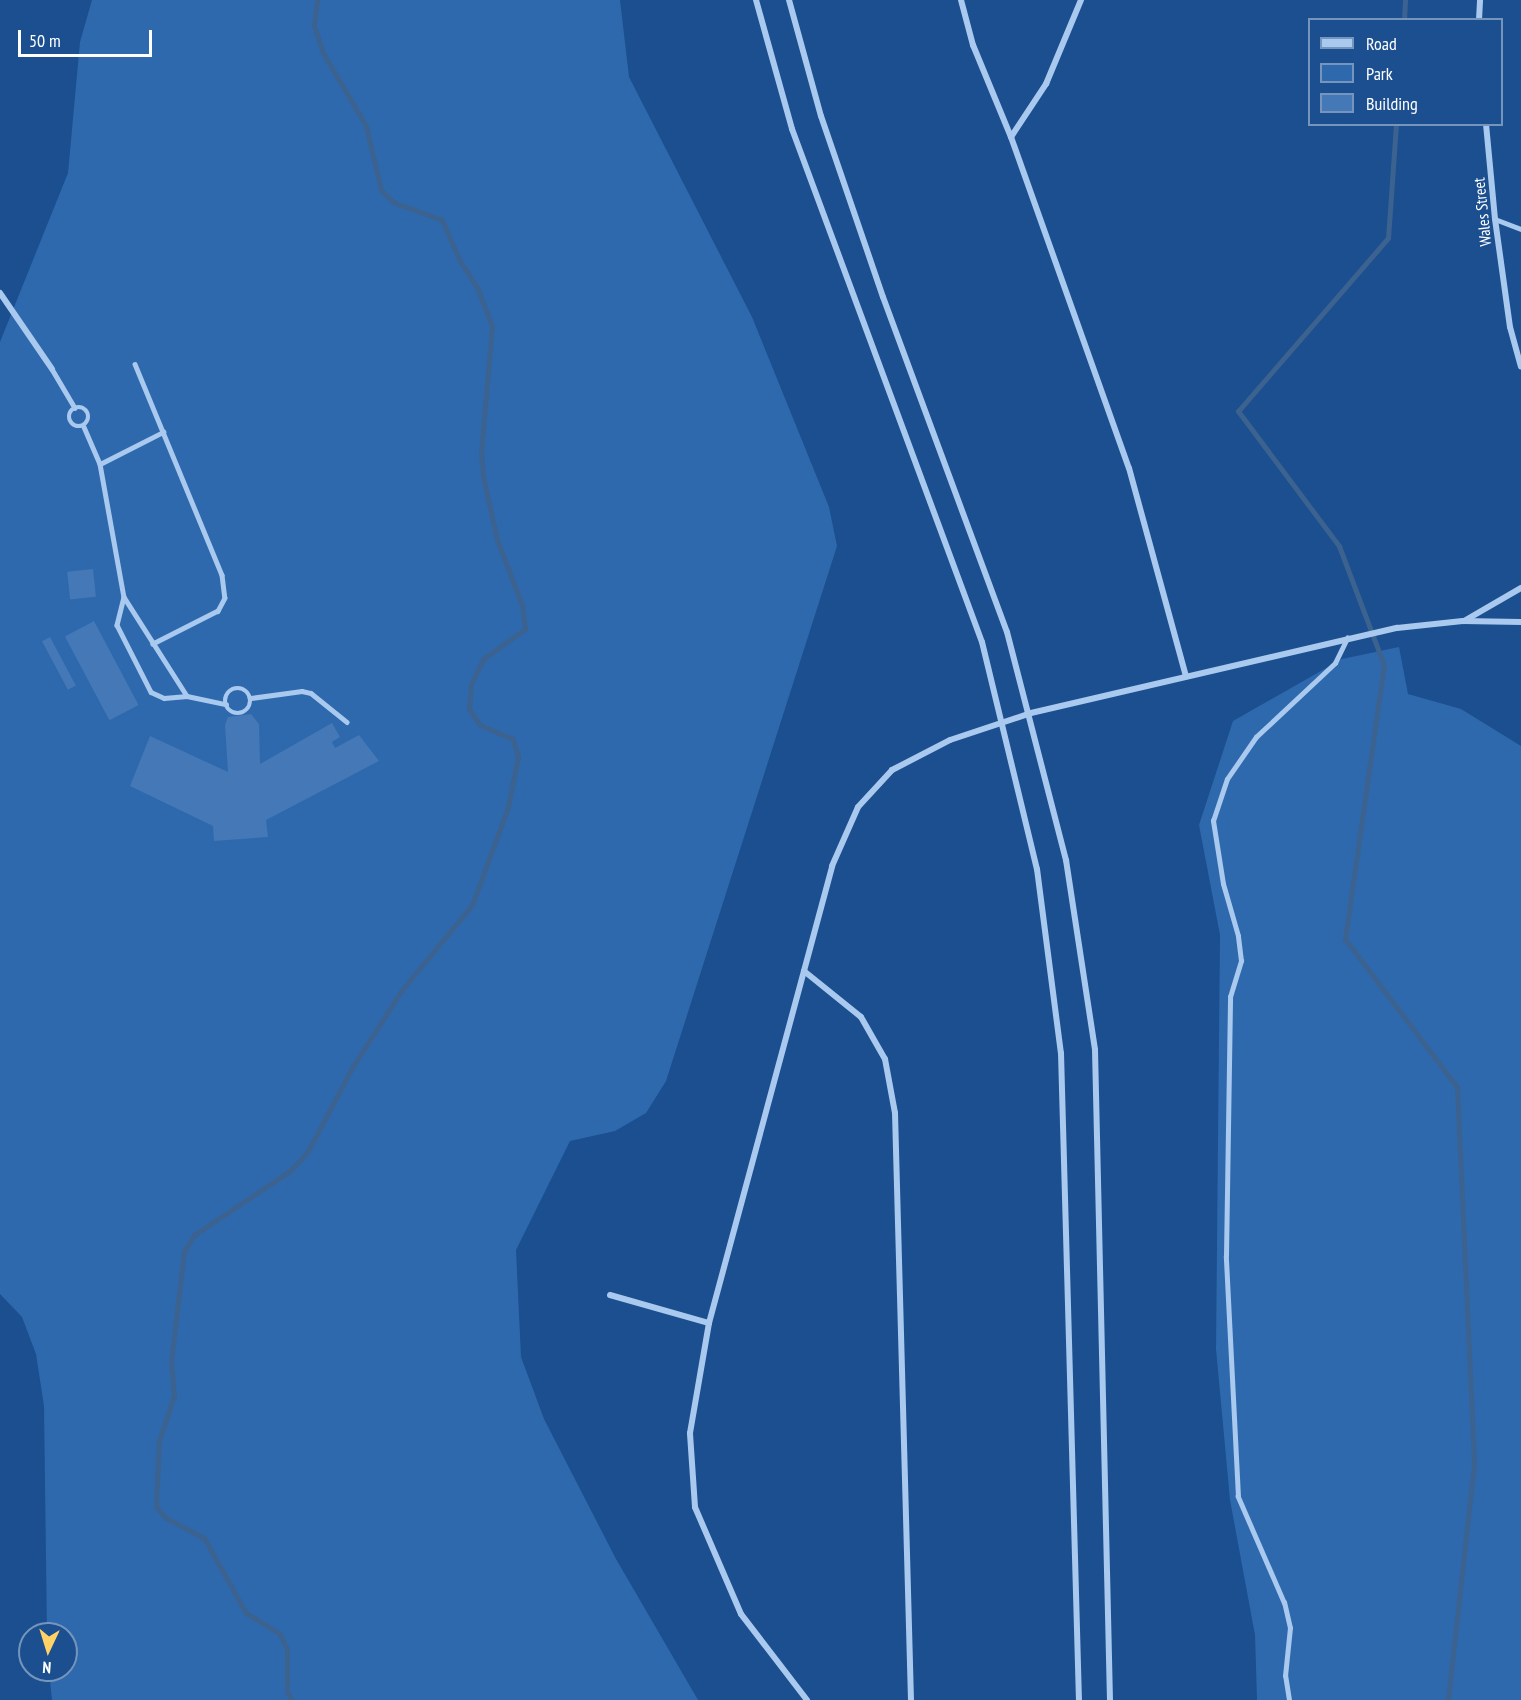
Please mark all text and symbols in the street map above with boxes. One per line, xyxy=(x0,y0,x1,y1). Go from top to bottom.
scale bar xyxy=(21,18,154,56)
legend xyxy=(1308,18,1503,126)
text: 50 m xyxy=(29,29,61,52)
text: Road xyxy=(1366,32,1397,55)
text: Park xyxy=(1366,62,1393,85)
text: Building xyxy=(1366,92,1418,115)
street label: Wales Street xyxy=(1469,177,1495,247)
north arrow xyxy=(18,1622,78,1682)
text: N xyxy=(42,1658,52,1678)

